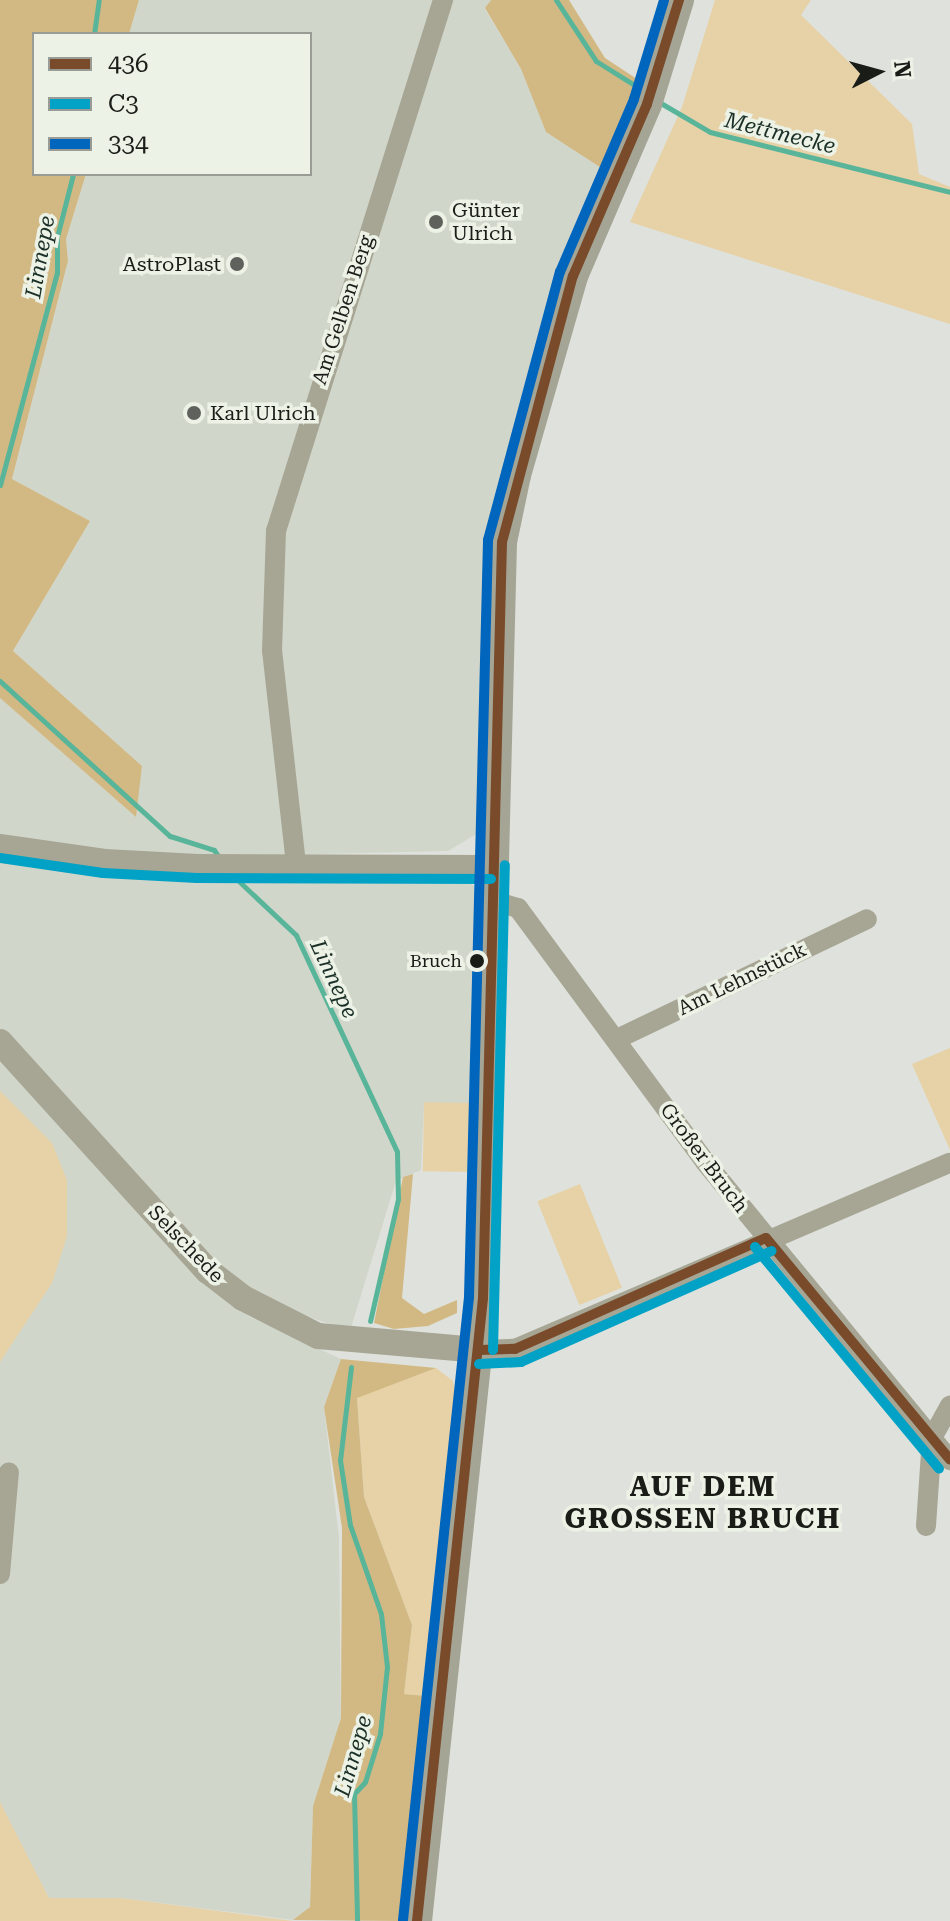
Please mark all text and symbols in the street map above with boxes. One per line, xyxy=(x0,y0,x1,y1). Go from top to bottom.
legend xyxy=(32,32,312,176)
north arrow xyxy=(838,32,918,112)
text: 436 xyxy=(108,50,148,78)
text: N xyxy=(889,60,916,79)
text: C3 xyxy=(108,90,139,118)
water label: Mettmecke xyxy=(722,107,838,159)
text: 334 xyxy=(108,130,148,158)
place label: Günter Ulrich xyxy=(452,198,520,245)
marker: Günter Ulrich xyxy=(427,213,445,231)
water label: Linnepe xyxy=(20,214,60,300)
street label: Am Gelben Berg xyxy=(308,232,378,388)
place label: AstroPlast xyxy=(123,252,221,276)
marker: AstroPlast xyxy=(228,255,246,273)
place label: Karl Ulrich xyxy=(210,401,316,425)
marker: Karl Ulrich xyxy=(185,404,203,422)
water label: Linnepe xyxy=(304,936,364,1022)
street label: Am Lehnstück xyxy=(674,938,810,1020)
place label: Bruch xyxy=(410,950,462,972)
marker: Bruch xyxy=(469,953,485,969)
street label: Großer Bruch xyxy=(655,1099,753,1217)
street label: Selschede xyxy=(143,1200,229,1288)
district label: AUF DEM GROSSEN BRUCH xyxy=(565,1470,841,1536)
water label: Linnepe xyxy=(329,1712,377,1800)

